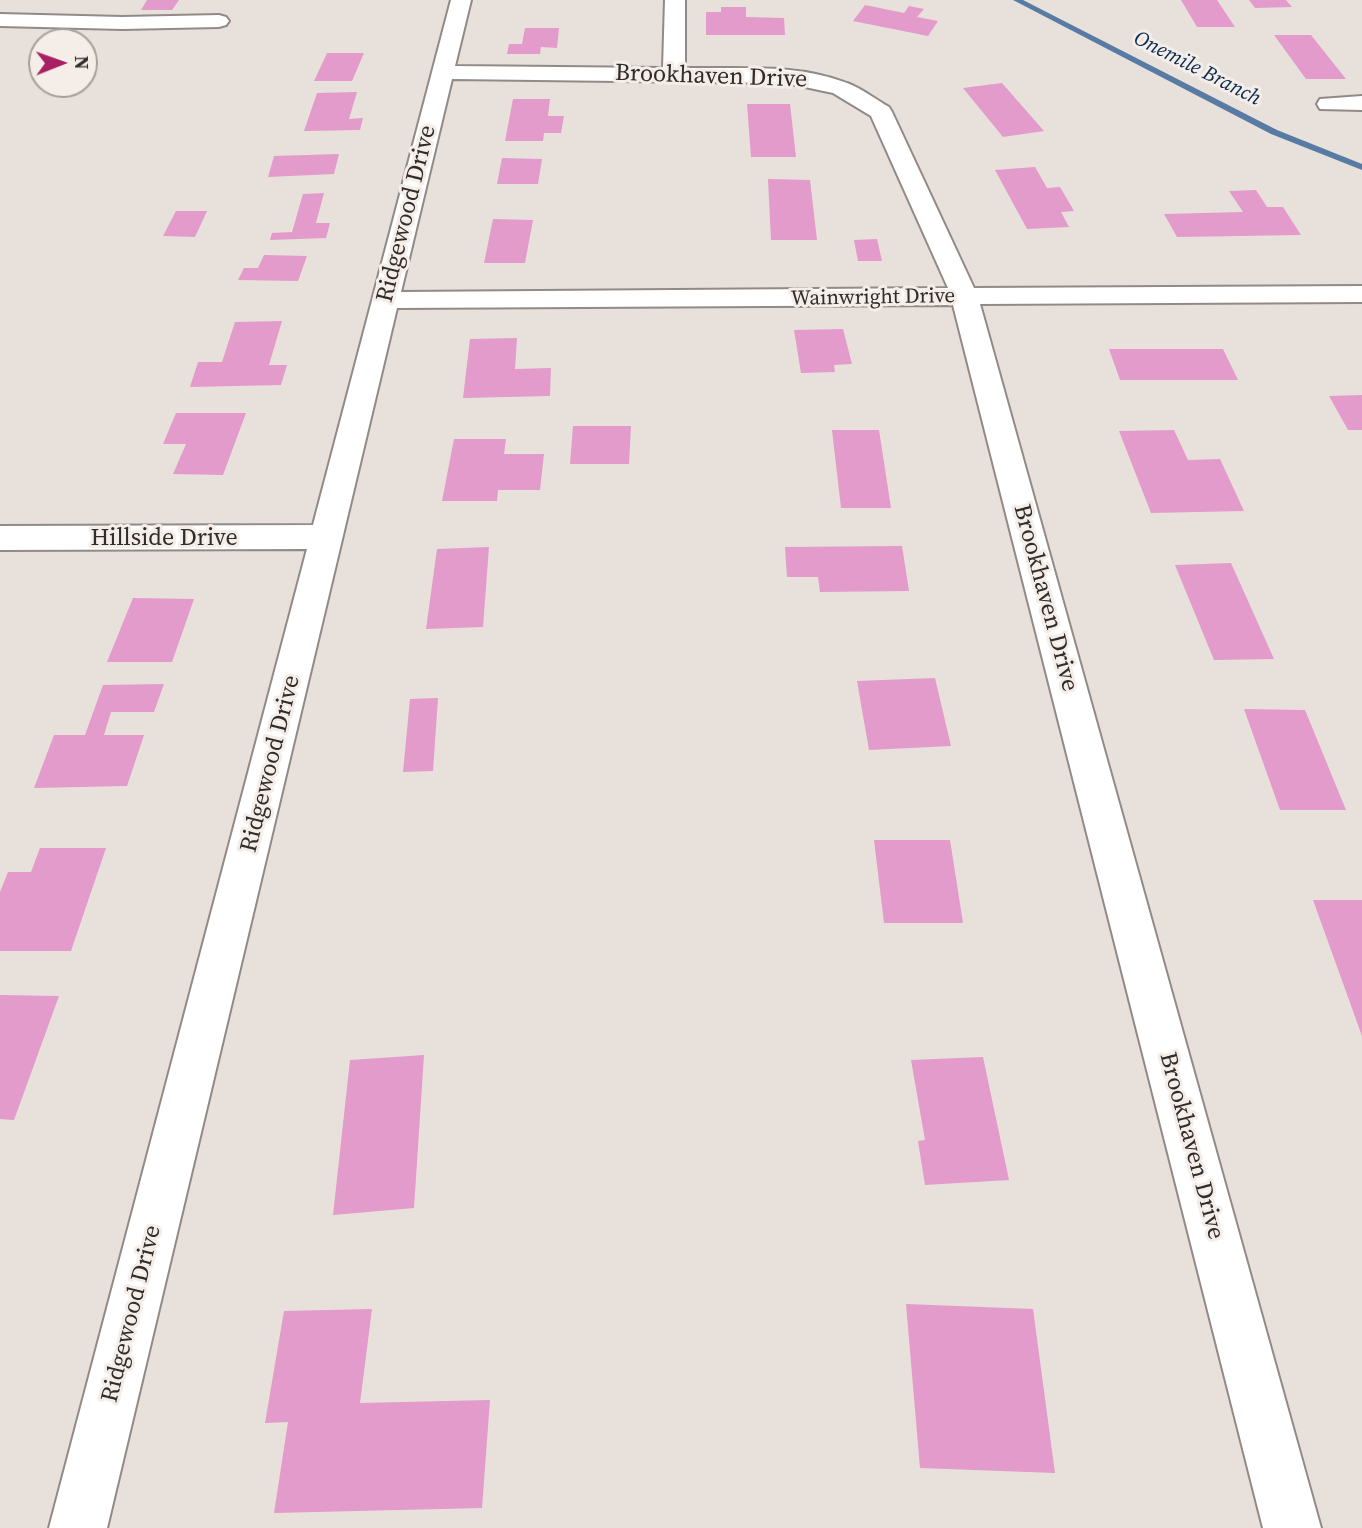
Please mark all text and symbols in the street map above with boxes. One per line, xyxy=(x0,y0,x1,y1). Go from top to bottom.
water label: Onemile Branch xyxy=(1129,26,1265,112)
north arrow xyxy=(28,28,98,98)
text: N xyxy=(69,56,95,70)
street label: Brookhaven Drive xyxy=(614,59,808,95)
street label: Ridgewood Drive xyxy=(371,122,443,306)
street label: Wainwright Drive xyxy=(791,284,955,312)
street label: Brookhaven Drive xyxy=(1006,501,1084,695)
street label: Hillside Drive xyxy=(90,525,238,553)
street label: Ridgewood Drive xyxy=(235,672,307,856)
street label: Brookhaven Drive xyxy=(1152,1049,1230,1243)
street label: Ridgewood Drive xyxy=(96,1222,168,1406)

